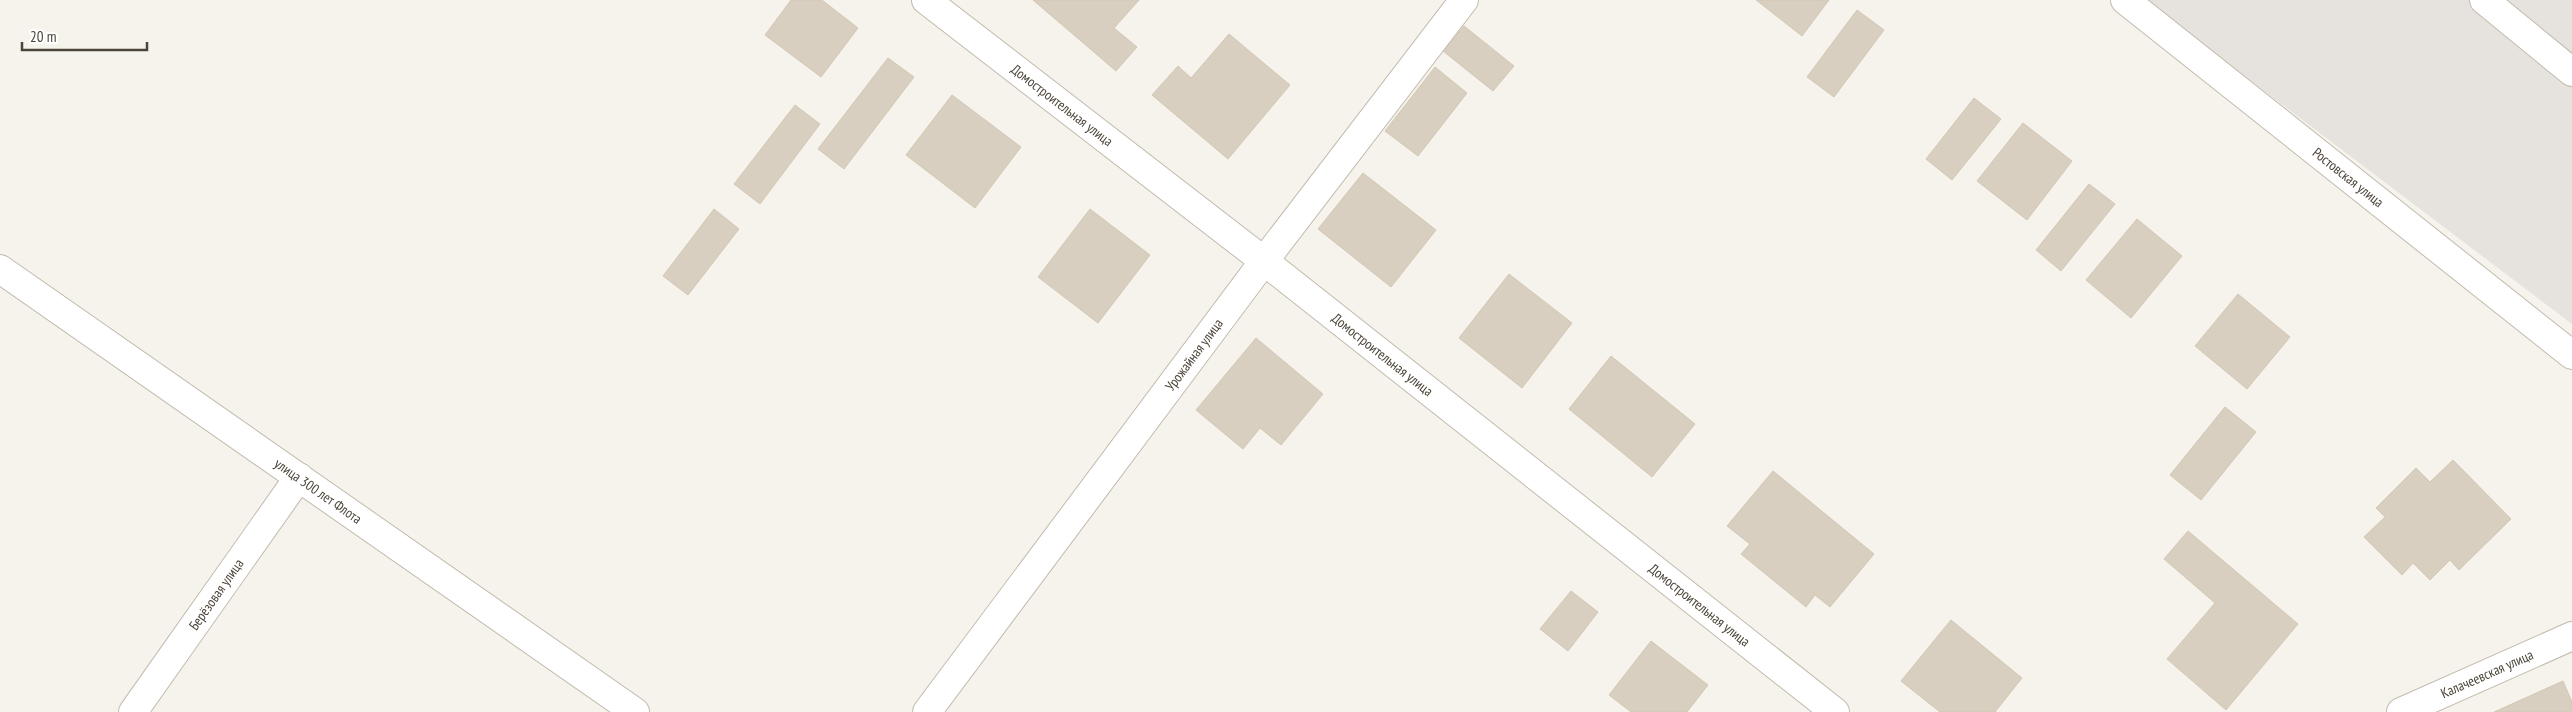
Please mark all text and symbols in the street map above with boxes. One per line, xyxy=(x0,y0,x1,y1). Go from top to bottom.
scale bar xyxy=(22,20,148,52)
text: 20 m xyxy=(30,27,56,46)
street label: Домостроительная улица xyxy=(1008,60,1117,150)
street label: Ростовская улица xyxy=(2309,143,2387,211)
street label: Домостроительная улица xyxy=(1328,309,1437,400)
street label: Урожайная улица xyxy=(1161,315,1227,395)
street label: улица 300 лет Флота xyxy=(271,454,365,528)
street label: Берёзовая улица xyxy=(185,555,247,634)
street label: Домостроительная улица xyxy=(1645,559,1754,650)
street label: Калачеевская улица xyxy=(2438,645,2536,702)

